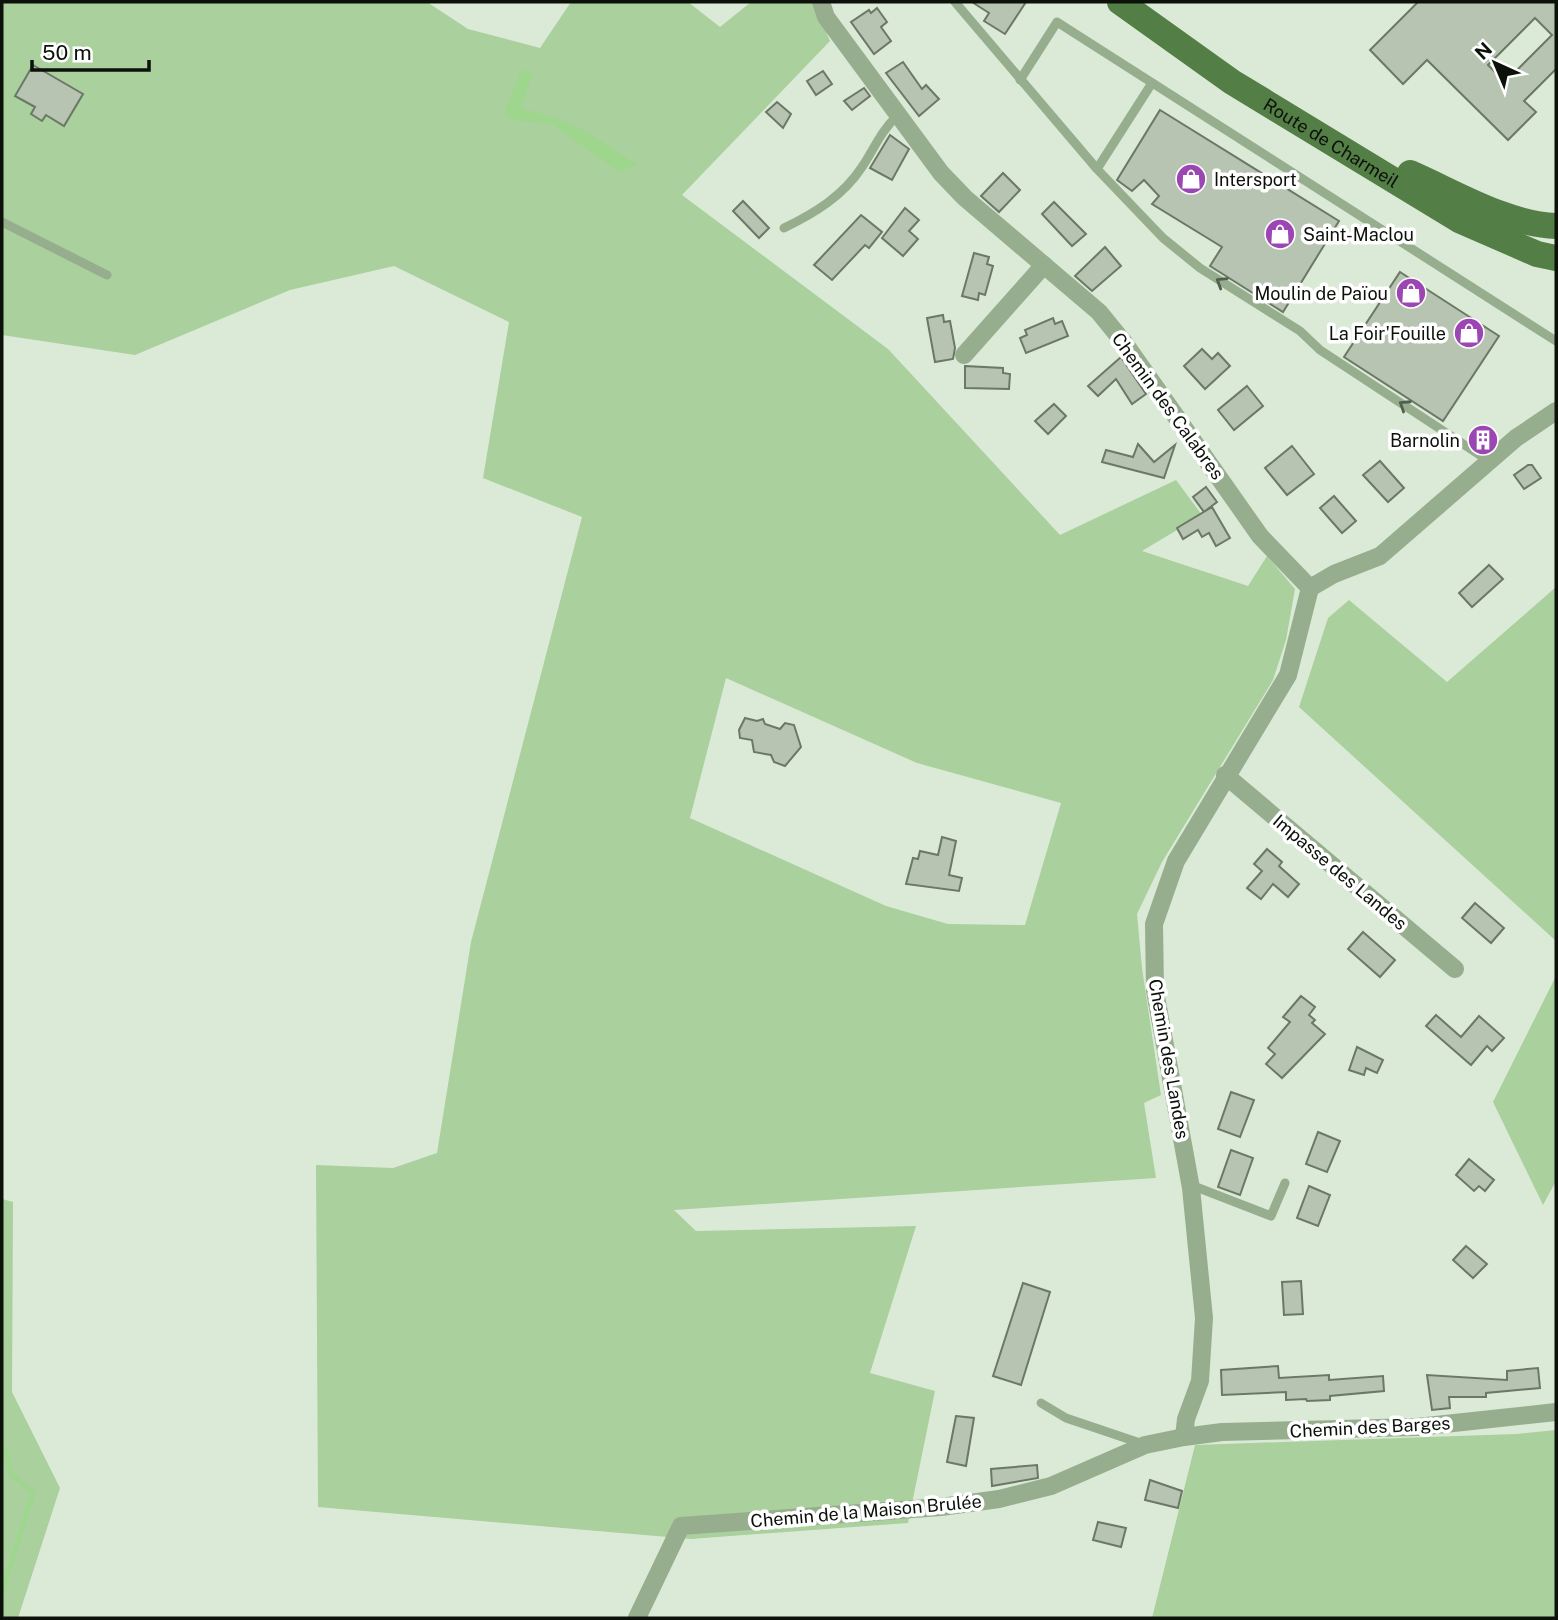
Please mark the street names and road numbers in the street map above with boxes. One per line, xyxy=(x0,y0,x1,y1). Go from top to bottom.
street label: Route de Charmeil xyxy=(1260,93,1403,192)
street label: Chemin des Calabres xyxy=(1108,328,1228,484)
street label: Impasse des Landes xyxy=(1269,810,1411,934)
street label: Chemin des Landes xyxy=(1145,977,1193,1141)
street label: Chemin des Barges xyxy=(1289,1412,1451,1442)
street label: Chemin de la Maison Brulée xyxy=(750,1490,982,1532)

